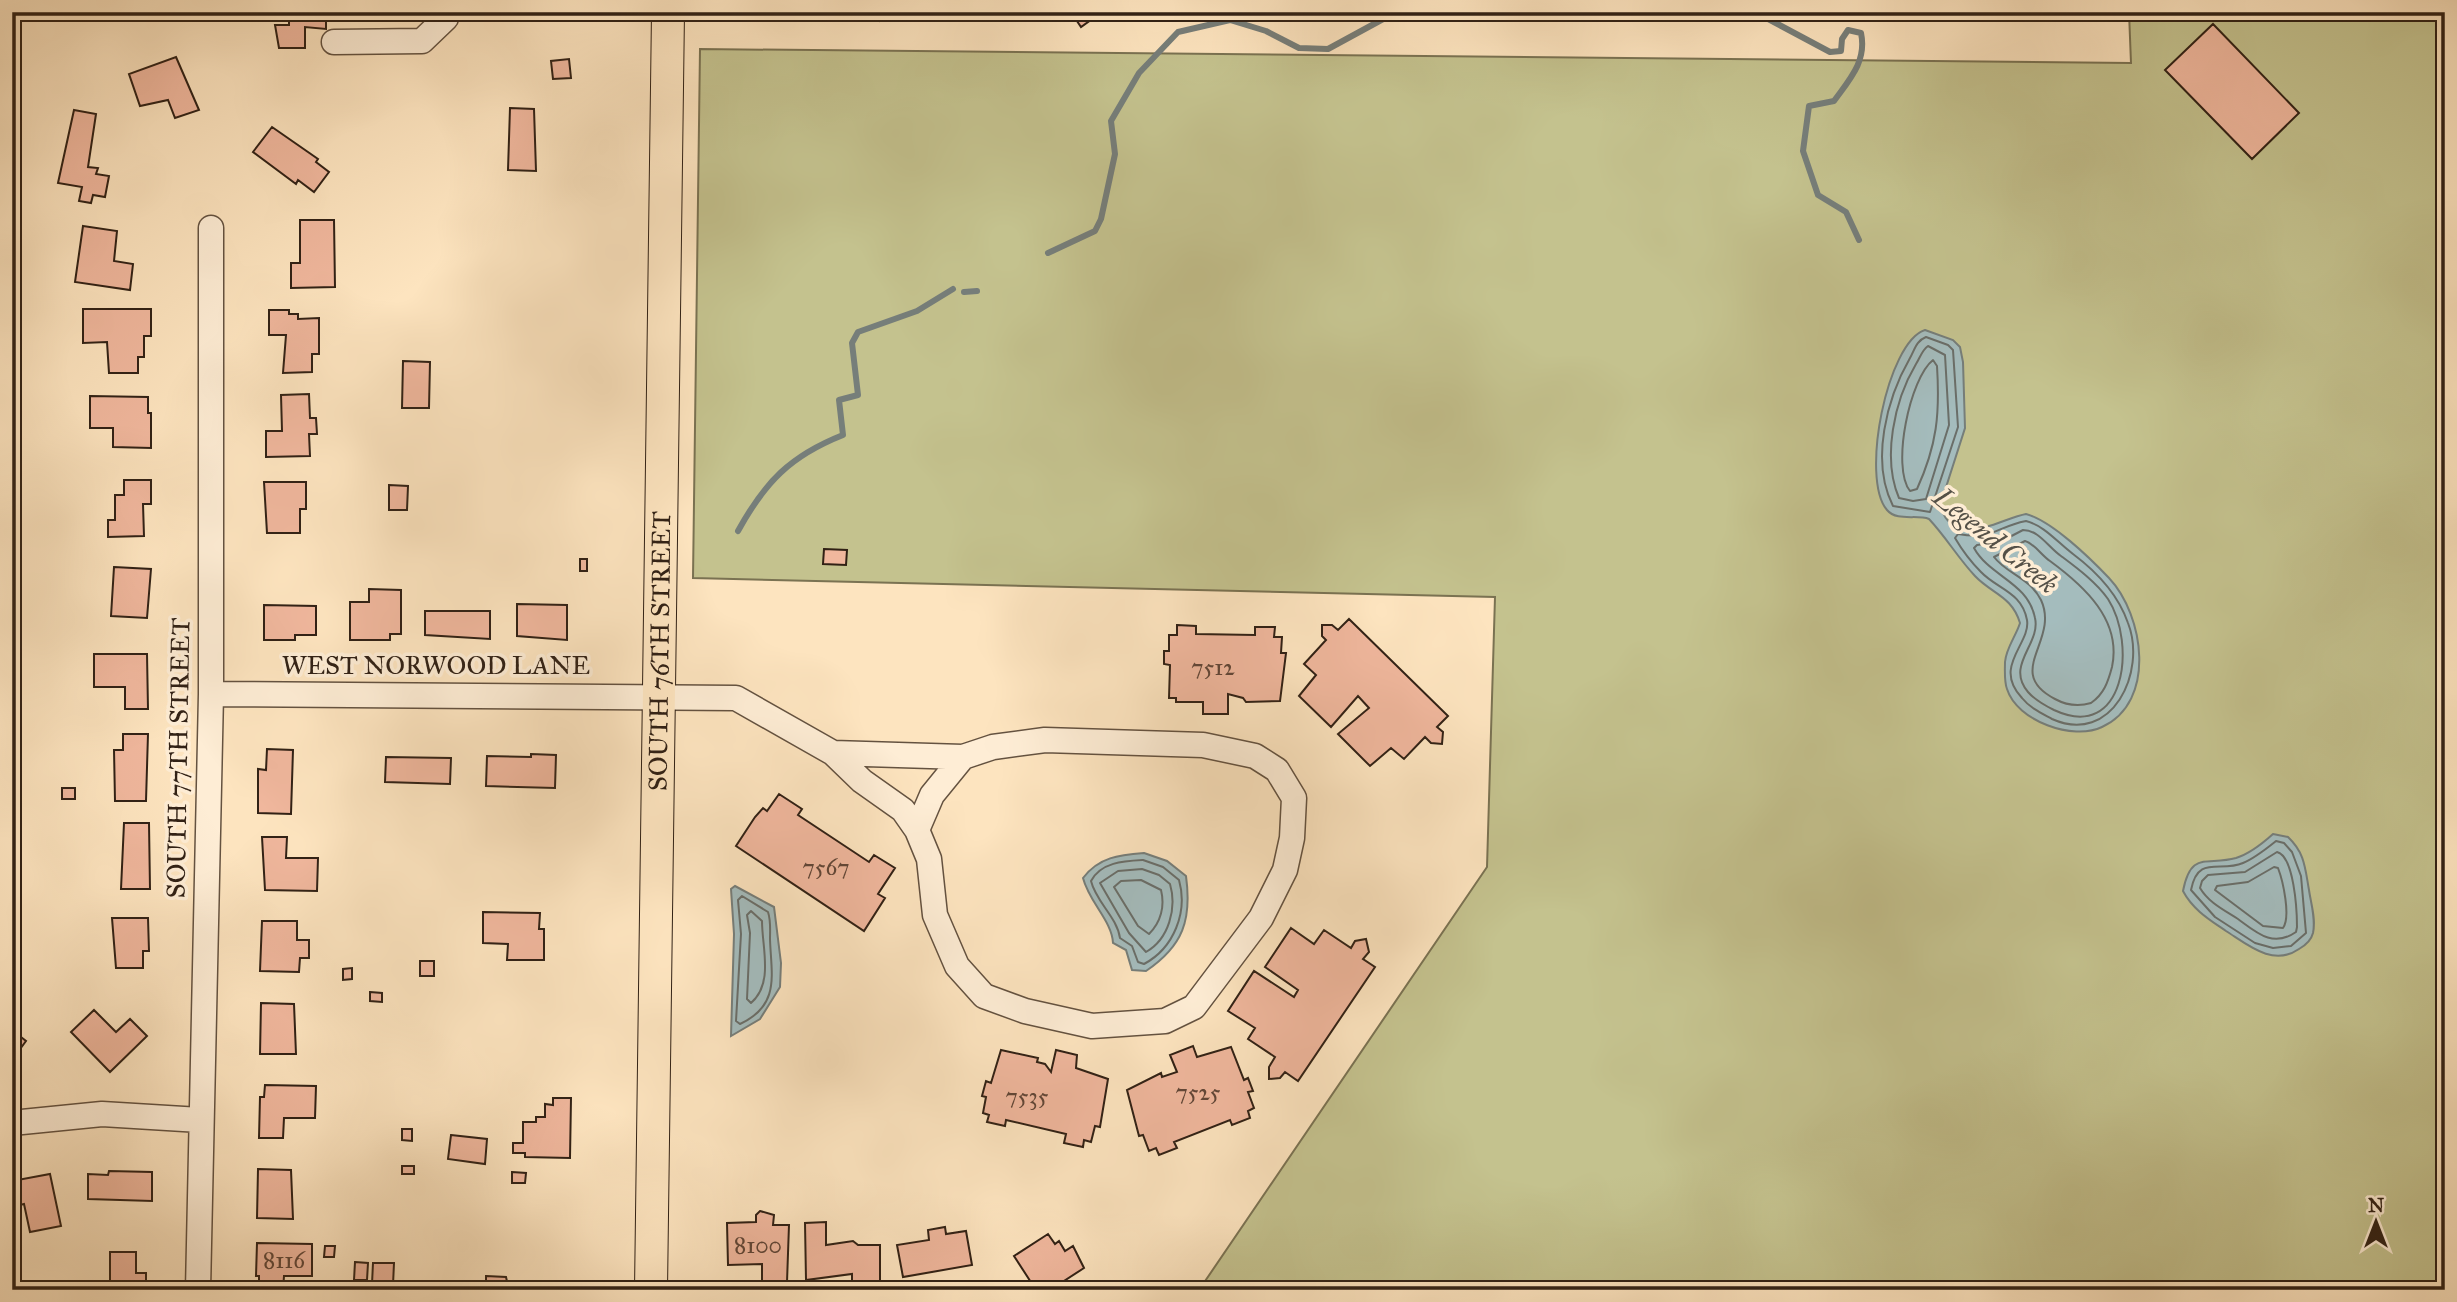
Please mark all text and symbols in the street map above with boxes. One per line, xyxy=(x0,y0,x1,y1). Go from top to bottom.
water label: Legend Creek xyxy=(1925,478,2065,602)
street label: SOUTH 76TH STREET xyxy=(642,511,677,791)
street label: SOUTH 77TH STREET xyxy=(160,617,196,899)
street label: WEST NORWOOD LANE xyxy=(282,649,590,681)
house number: 7512 xyxy=(1191,653,1235,681)
house number: 7567 xyxy=(802,853,850,881)
house number: 7525 xyxy=(1176,1078,1221,1106)
house number: 7535 xyxy=(1006,1082,1049,1110)
north arrow xyxy=(2342,1186,2412,1256)
text: N xyxy=(2368,1194,2384,1217)
house number: 8100 xyxy=(734,1231,782,1259)
house number: 8116 xyxy=(263,1246,306,1274)

